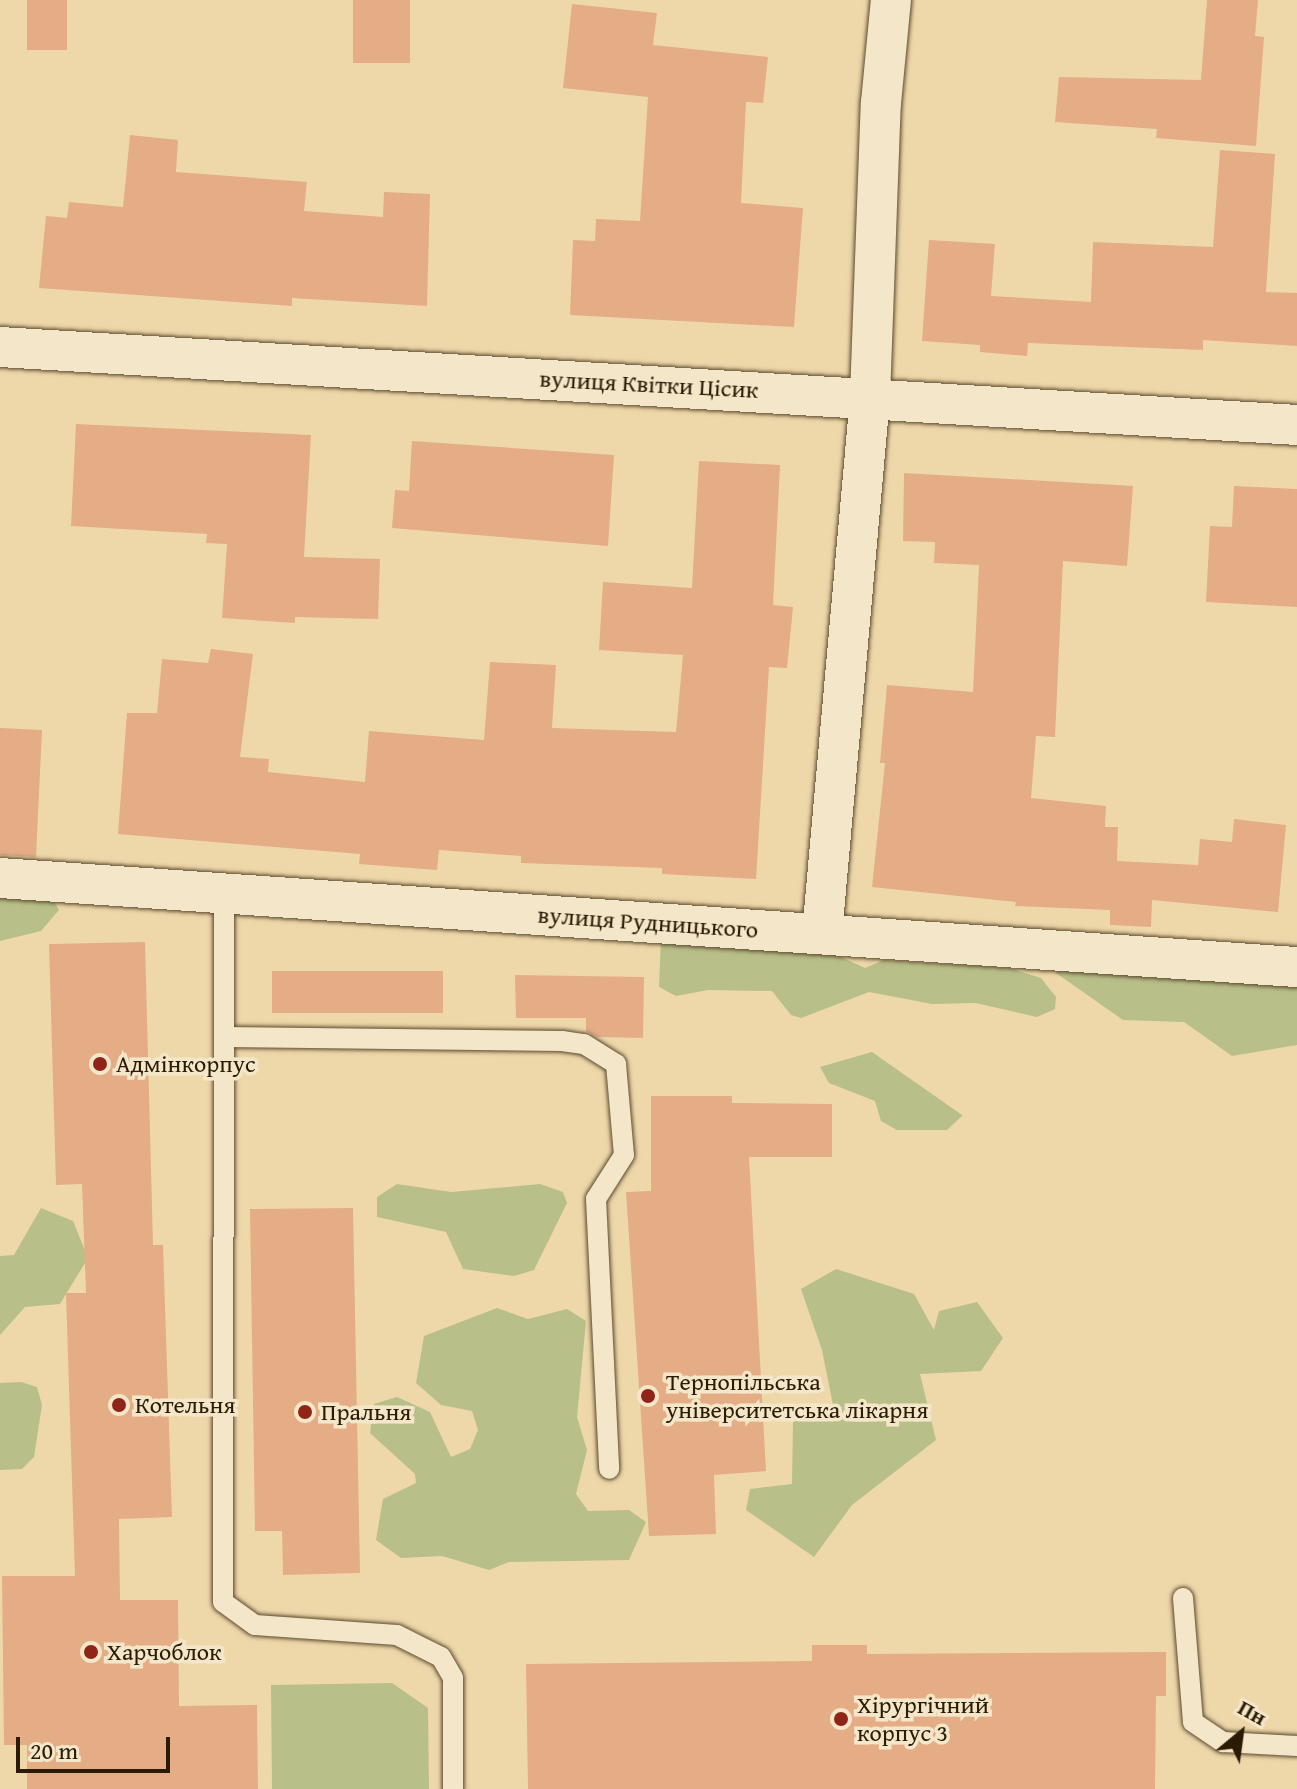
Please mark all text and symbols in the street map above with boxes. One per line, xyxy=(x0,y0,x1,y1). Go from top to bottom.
street label: вулиця Квітки Цісик xyxy=(539,364,759,404)
street label: вулиця Рудницького xyxy=(537,900,759,944)
place label: Адмінкорпус xyxy=(116,1050,256,1078)
marker: Адмінкорпус xyxy=(91,1055,109,1073)
place label: Тернопільська університетська лікарня xyxy=(666,1368,928,1424)
marker: Тернопільська університетська лікарня xyxy=(637,1385,659,1407)
place label: Котельня xyxy=(135,1391,235,1419)
marker: Котельня xyxy=(110,1396,128,1414)
place label: Пральня xyxy=(321,1398,411,1426)
marker: Пральня xyxy=(296,1403,314,1421)
place label: Харчоблок xyxy=(107,1638,222,1666)
marker: Харчоблок xyxy=(82,1643,100,1661)
place label: Хірургічний корпус 3 xyxy=(857,1691,989,1747)
text: Пн xyxy=(1232,1691,1273,1733)
north arrow xyxy=(1201,1693,1281,1773)
marker: Хірургічний корпус 3 xyxy=(832,1710,850,1728)
scale bar xyxy=(20,1721,174,1771)
text: 20 m xyxy=(30,1733,78,1768)

